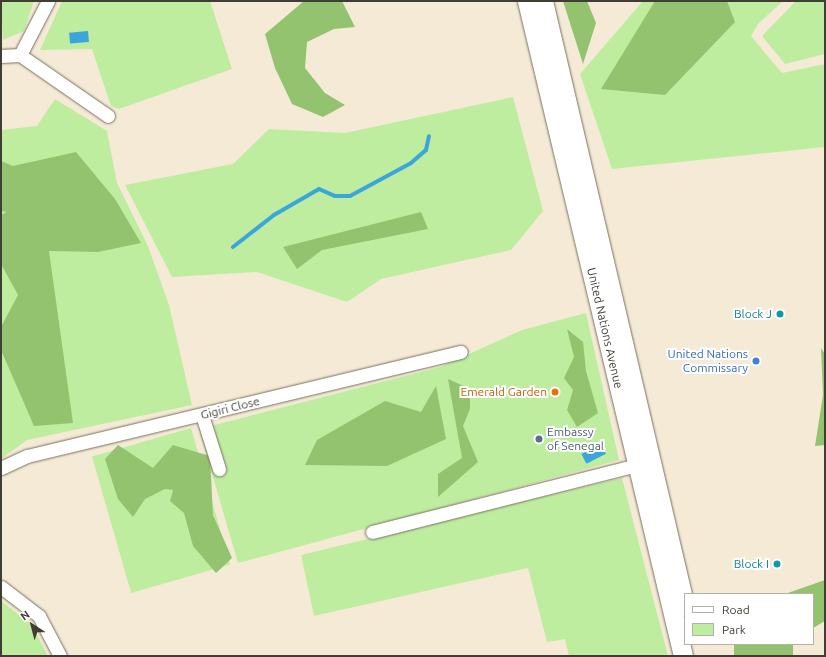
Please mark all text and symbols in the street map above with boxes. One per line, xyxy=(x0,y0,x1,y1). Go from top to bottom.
street label: United Nations Avenue xyxy=(584,266,626,390)
place label: Block J xyxy=(734,307,772,321)
marker: Block J xyxy=(775,309,785,319)
place label: United Nations Commissary xyxy=(668,347,748,375)
marker: United Nations Commissary xyxy=(751,356,761,366)
place label: Emerald Garden xyxy=(461,385,547,399)
marker: Emerald Garden xyxy=(550,387,560,397)
street label: Gigiri Close xyxy=(199,394,261,422)
place label: Embassy of Senegal xyxy=(547,425,604,453)
marker: Embassy of Senegal xyxy=(534,434,544,444)
place label: Block I xyxy=(734,557,769,571)
marker: Block I xyxy=(772,559,782,569)
legend xyxy=(684,593,814,645)
text: Road xyxy=(722,603,750,616)
north arrow xyxy=(12,605,52,645)
text: N xyxy=(18,608,32,623)
text: Park xyxy=(722,623,746,636)

